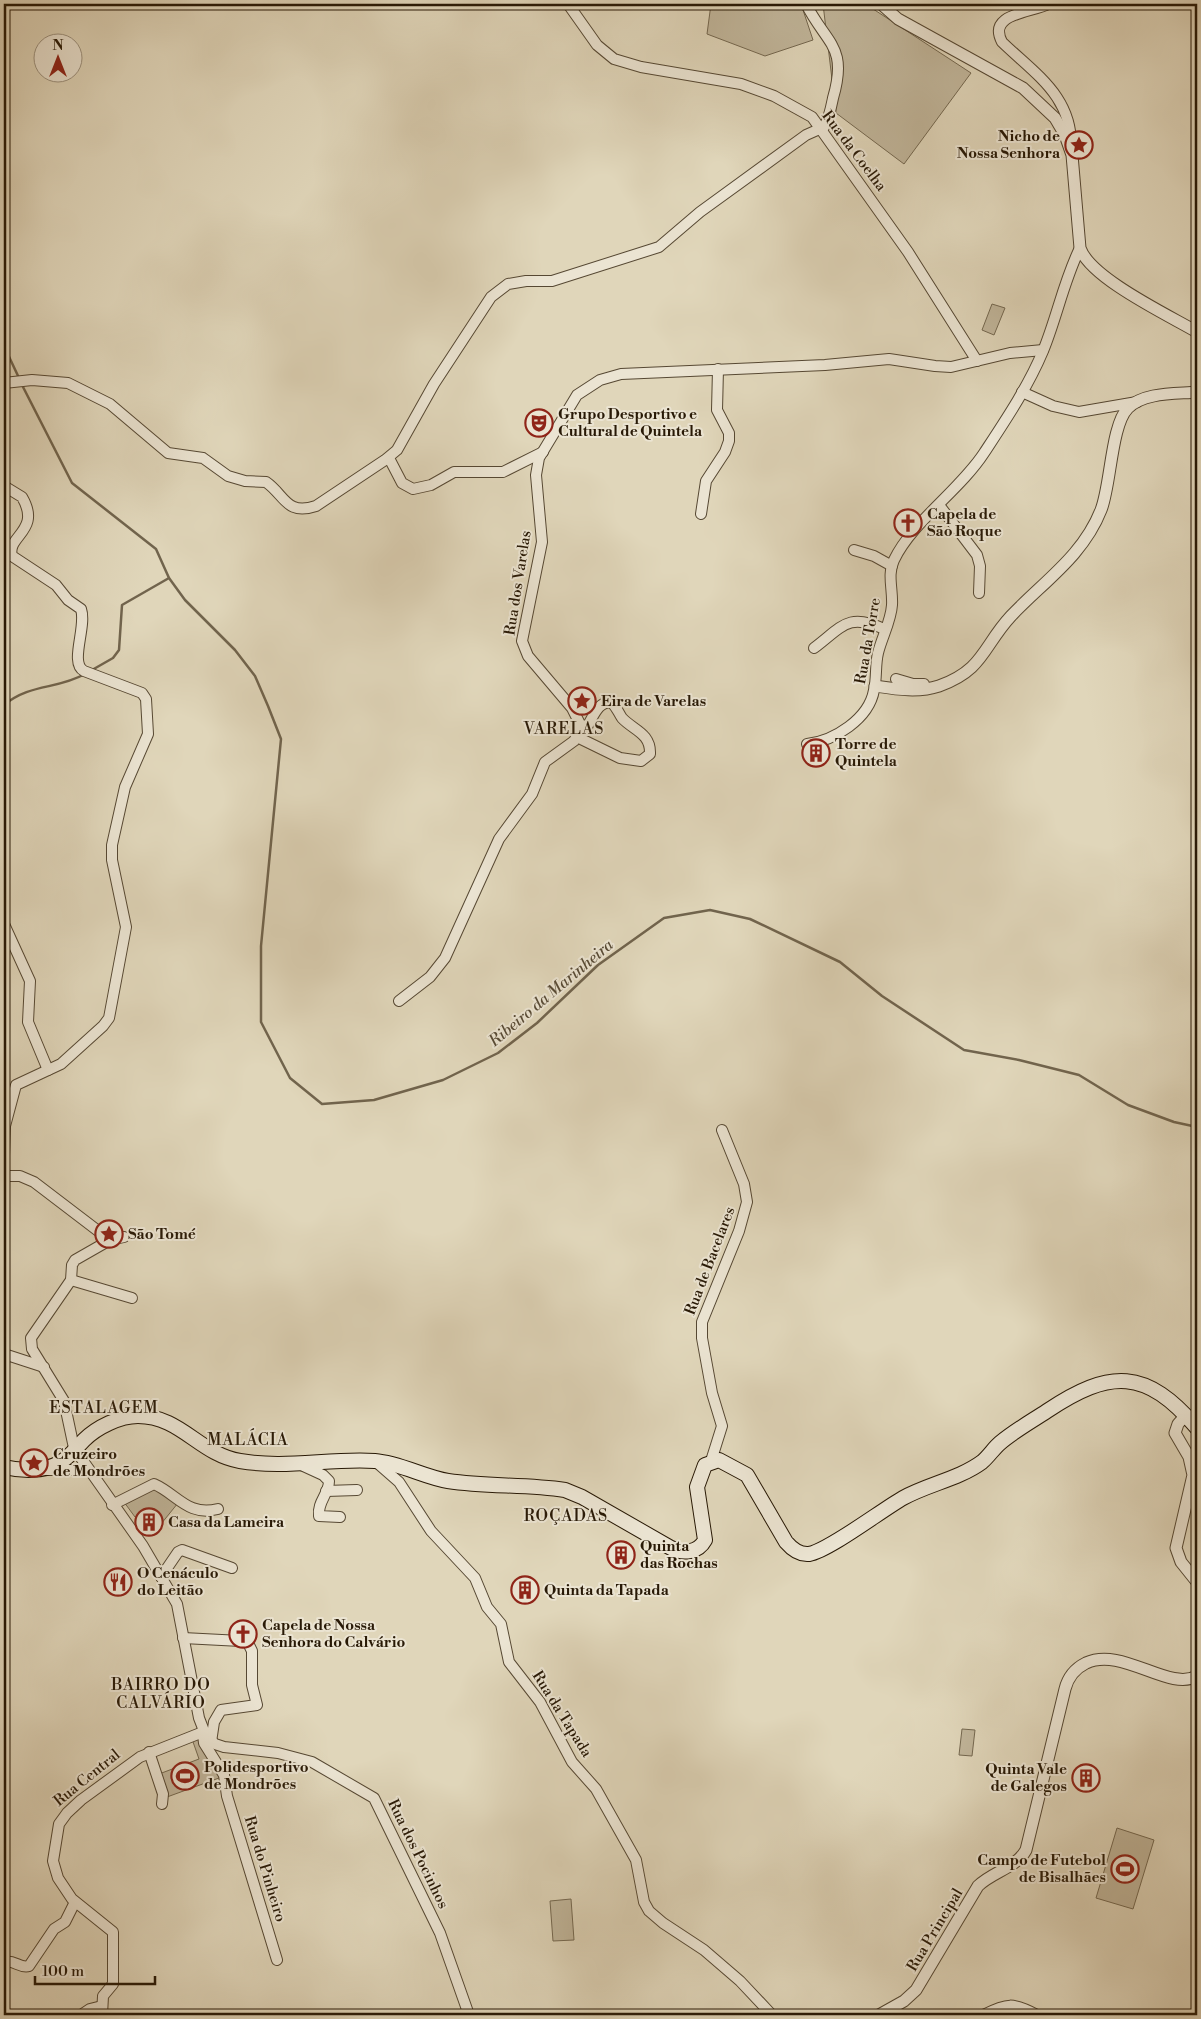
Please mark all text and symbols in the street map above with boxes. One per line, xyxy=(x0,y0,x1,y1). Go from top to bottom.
north arrow xyxy=(32,32,82,82)
text: N xyxy=(52,37,64,55)
street label: Rua da Coelha xyxy=(818,107,891,195)
place label: Nicho de Nossa Senhora xyxy=(957,127,1061,163)
place icon: Nicho de Nossa Senhora xyxy=(1064,130,1094,160)
place label: Grupo Desportivo e Cultural de Quintela xyxy=(558,405,703,441)
theatre icon: Grupo Desportivo e Cultural de Quintela xyxy=(524,408,554,438)
place label: Capela de São Roque xyxy=(927,505,1002,541)
church icon: Capela de São Roque xyxy=(893,508,923,538)
street label: Rua dos Varelas xyxy=(500,529,536,637)
street label: Rua da Torre xyxy=(851,596,885,686)
place icon: Eira de Varelas xyxy=(567,686,597,716)
place label: Eira de Varelas xyxy=(601,692,706,711)
district label: VARELAS xyxy=(522,719,605,739)
place label: Torre de Quintela xyxy=(835,735,898,771)
building icon: Torre de Quintela xyxy=(801,738,831,768)
water label: Ribeiro da Marinheira xyxy=(484,935,617,1052)
street label: Rua de Bacelares xyxy=(681,1204,739,1318)
place icon: São Tomé xyxy=(94,1219,124,1249)
place label: São Tomé xyxy=(128,1225,196,1244)
district label: ESTALAGEM xyxy=(49,1398,159,1418)
district label: MALÁCIA xyxy=(207,1428,289,1450)
place label: Cruzeiro de Mondrões xyxy=(53,1445,145,1481)
place icon: Cruzeiro de Mondrões xyxy=(19,1448,49,1478)
district label: ROÇADAS xyxy=(524,1506,608,1526)
building icon: Casa da Lameira xyxy=(134,1507,164,1537)
place label: Casa da Lameira xyxy=(168,1513,285,1532)
place label: Quinta das Rochas xyxy=(640,1537,718,1573)
building icon: Quinta das Rochas xyxy=(606,1540,636,1570)
place label: O Cenáculo do Leitão xyxy=(137,1564,219,1600)
restaurant icon: O Cenáculo do Leitão xyxy=(103,1567,133,1597)
building icon: Quinta da Tapada xyxy=(510,1575,540,1605)
place label: Quinta da Tapada xyxy=(544,1581,670,1600)
place label: Capela de Nossa Senhora do Calvário xyxy=(262,1616,405,1652)
church icon: Capela de Nossa Senhora do Calvário xyxy=(228,1619,258,1649)
street label: Rua da Tapada xyxy=(528,1667,596,1761)
district label: BAIRRO DO CALVÁRIO xyxy=(110,1675,211,1713)
street label: Rua Central xyxy=(50,1745,125,1811)
place label: Polidesportivo de Mondrões xyxy=(204,1758,309,1794)
place label: Quinta Vale de Galegos xyxy=(985,1760,1067,1796)
sports icon: Polidesportivo de Mondrões xyxy=(170,1761,200,1791)
building icon: Quinta Vale de Galegos xyxy=(1071,1763,1101,1793)
street label: Rua dos Pocinhos xyxy=(383,1796,453,1912)
street label: Rua do Pinheiro xyxy=(240,1814,290,1924)
place label: Campo de Futebol de Bisalhães xyxy=(977,1851,1106,1887)
sports icon: Campo de Futebol de Bisalhães xyxy=(1110,1854,1140,1884)
street label: Rua Principal xyxy=(903,1884,968,1975)
scale bar xyxy=(35,1954,155,1986)
text: 100 m xyxy=(42,1962,84,1981)

